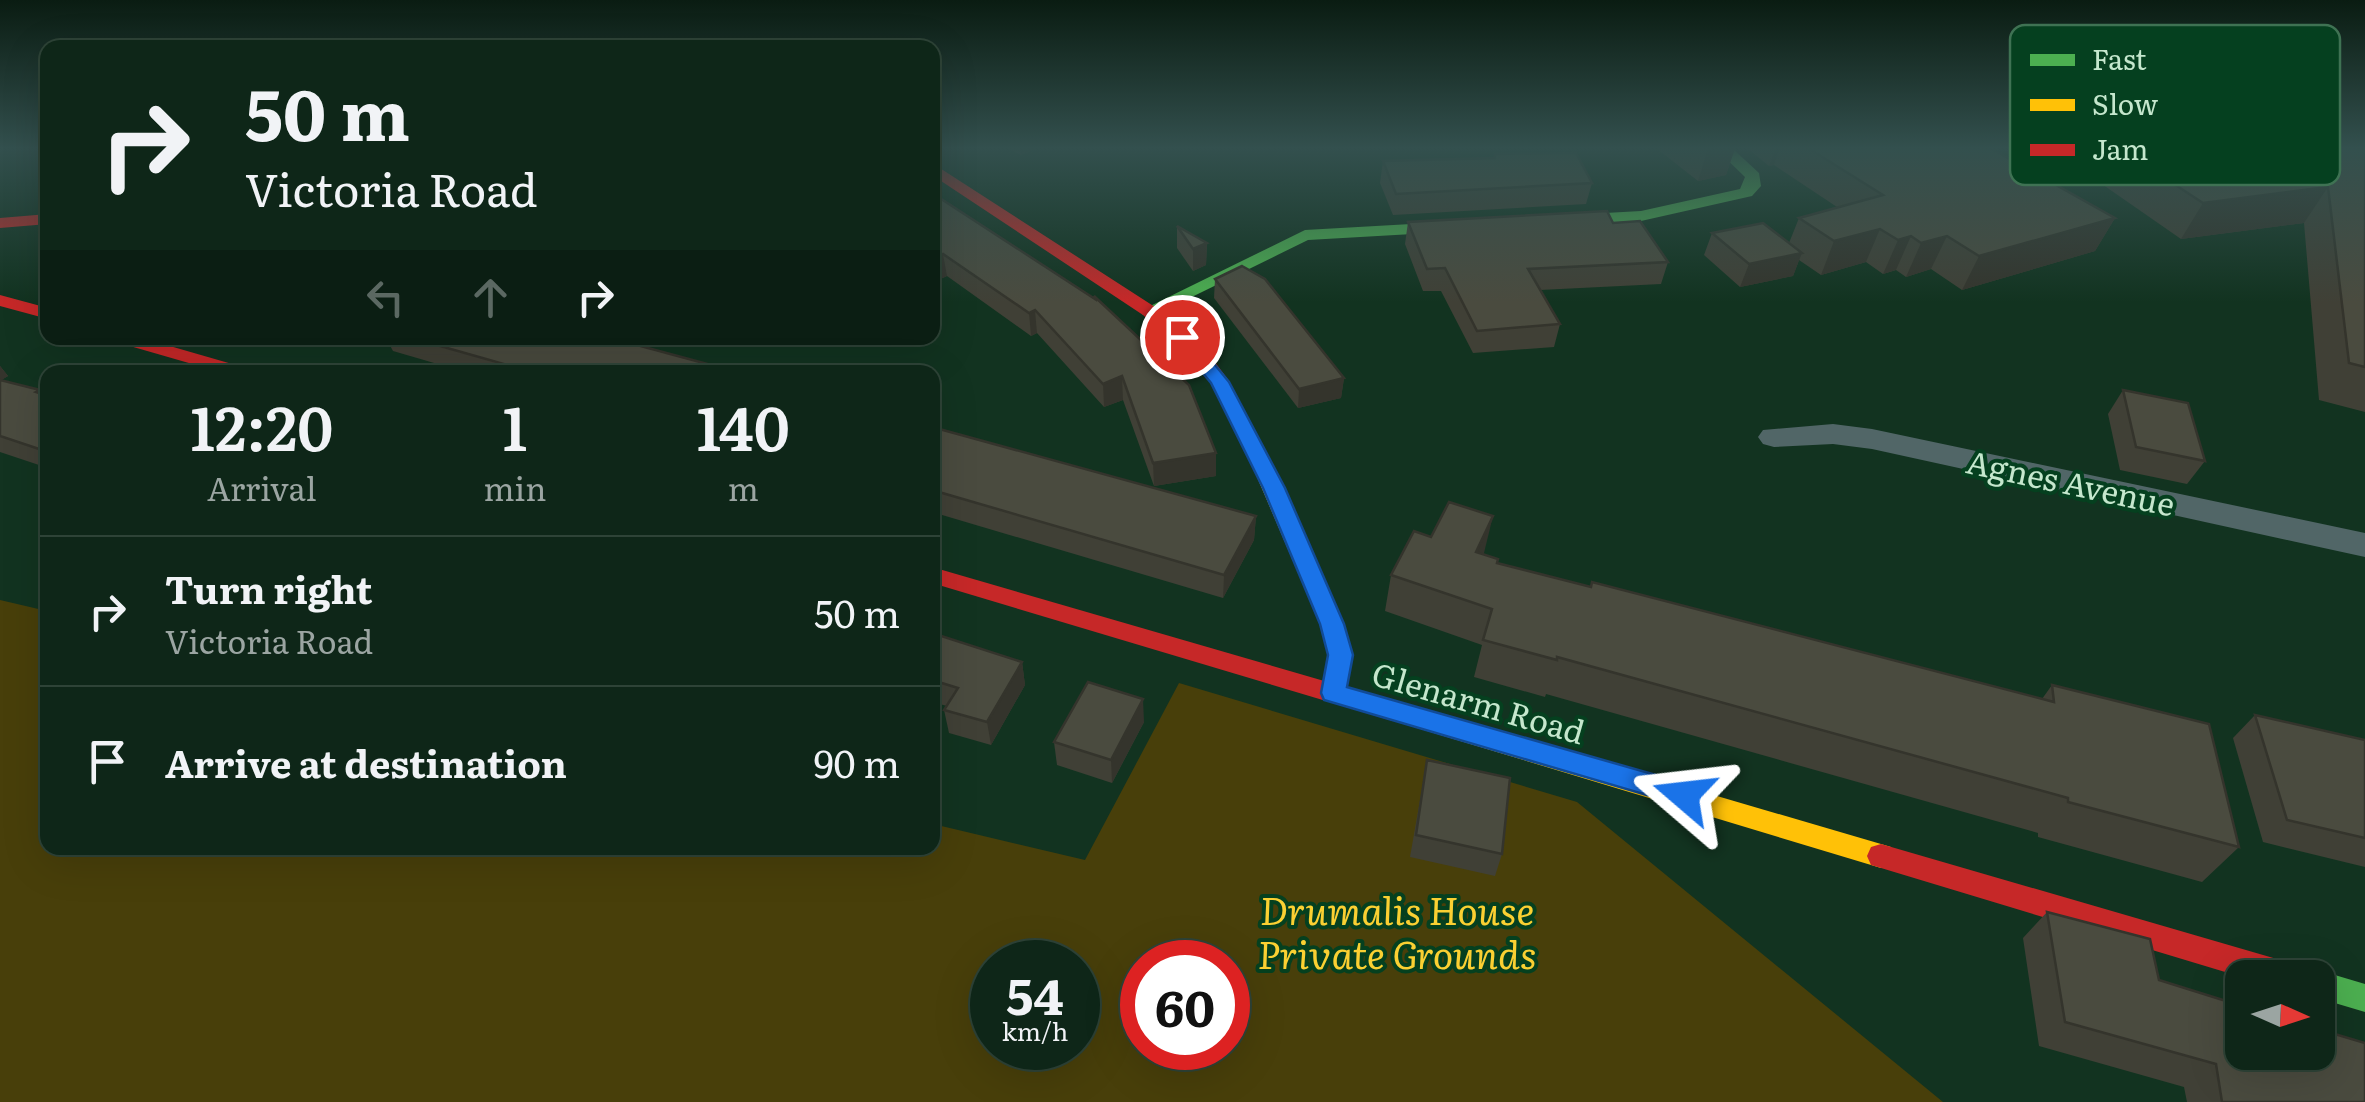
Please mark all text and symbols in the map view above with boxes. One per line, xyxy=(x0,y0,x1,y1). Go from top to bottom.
legend xyxy=(2010,25,2340,185)
text: Fast xyxy=(2092,37,2147,79)
text: 50 m xyxy=(245,59,410,163)
icon: right xyxy=(80,80,210,210)
text: Slow xyxy=(2092,82,2158,124)
text: Jam xyxy=(2092,127,2148,169)
text: Victoria Road xyxy=(245,154,538,221)
icon: left xyxy=(358,270,413,325)
icon: ahead xyxy=(463,270,518,325)
icon: right xyxy=(568,270,623,325)
pin xyxy=(1140,295,1225,380)
icon: arrive xyxy=(1155,310,1210,365)
text: 12:20 xyxy=(190,380,333,469)
text: 1 xyxy=(503,380,527,469)
text: 140 xyxy=(697,380,790,469)
street label: Agnes Avenue xyxy=(1962,436,2180,526)
text: Arrival xyxy=(207,463,316,511)
text: min xyxy=(483,463,546,511)
text: m xyxy=(728,463,759,511)
text: Turn right xyxy=(165,559,372,616)
text: 50 m xyxy=(814,583,900,640)
icon: right xyxy=(80,584,135,639)
text: Victoria Road xyxy=(165,616,373,664)
street label: Glenarm Road xyxy=(1367,648,1591,754)
text: Arrive at destination xyxy=(165,733,567,790)
text: 90 m xyxy=(814,733,900,790)
icon: arrive xyxy=(80,734,135,789)
position arrow xyxy=(1632,743,1736,847)
park label: Drumalis House Private Grounds xyxy=(1257,880,1537,981)
speed limit sign: 60 xyxy=(1120,940,1250,1070)
text: 54 xyxy=(1006,956,1064,1030)
north arrow xyxy=(2225,960,2335,1070)
map controls xyxy=(2225,960,2335,1070)
text: km/h xyxy=(1002,1012,1068,1049)

